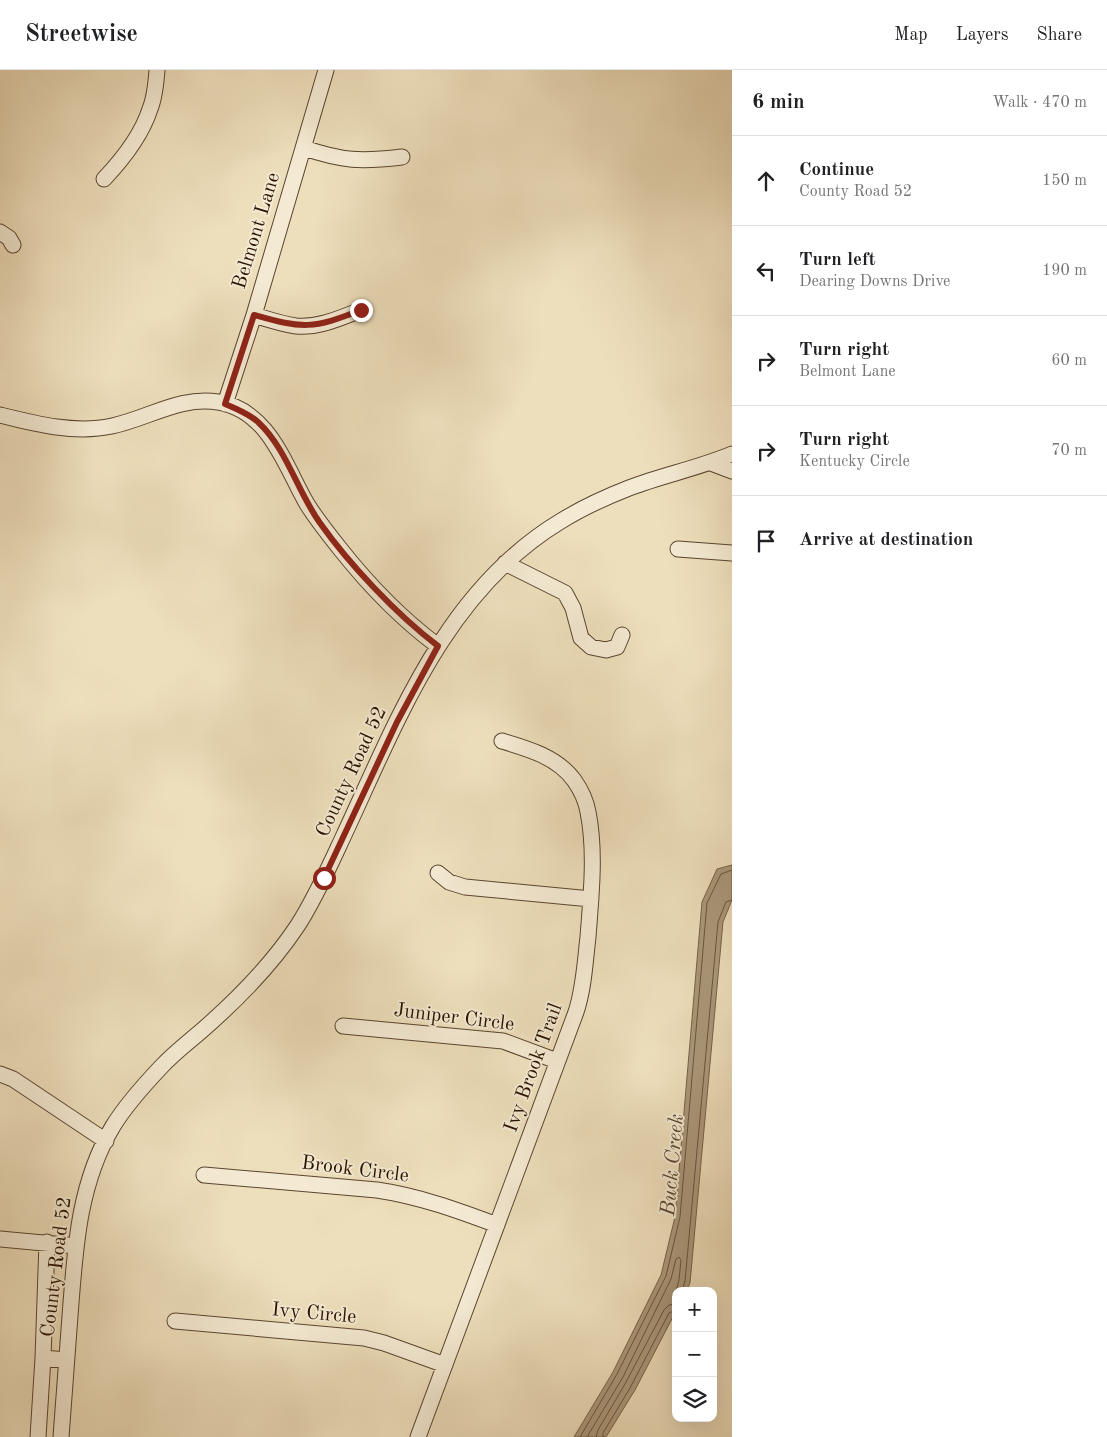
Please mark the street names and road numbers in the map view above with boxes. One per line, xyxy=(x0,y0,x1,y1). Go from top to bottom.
street label: Belmont Lane xyxy=(230,170,284,292)
street label: County Road 52 xyxy=(313,704,391,840)
street label: Juniper Circle xyxy=(393,1001,515,1035)
street label: Ivy Brook Trail xyxy=(501,1001,567,1135)
street label: Brook Circle xyxy=(300,1153,410,1187)
street label: County Road 52 xyxy=(38,1196,76,1338)
street label: Ivy Circle xyxy=(271,1300,357,1328)

